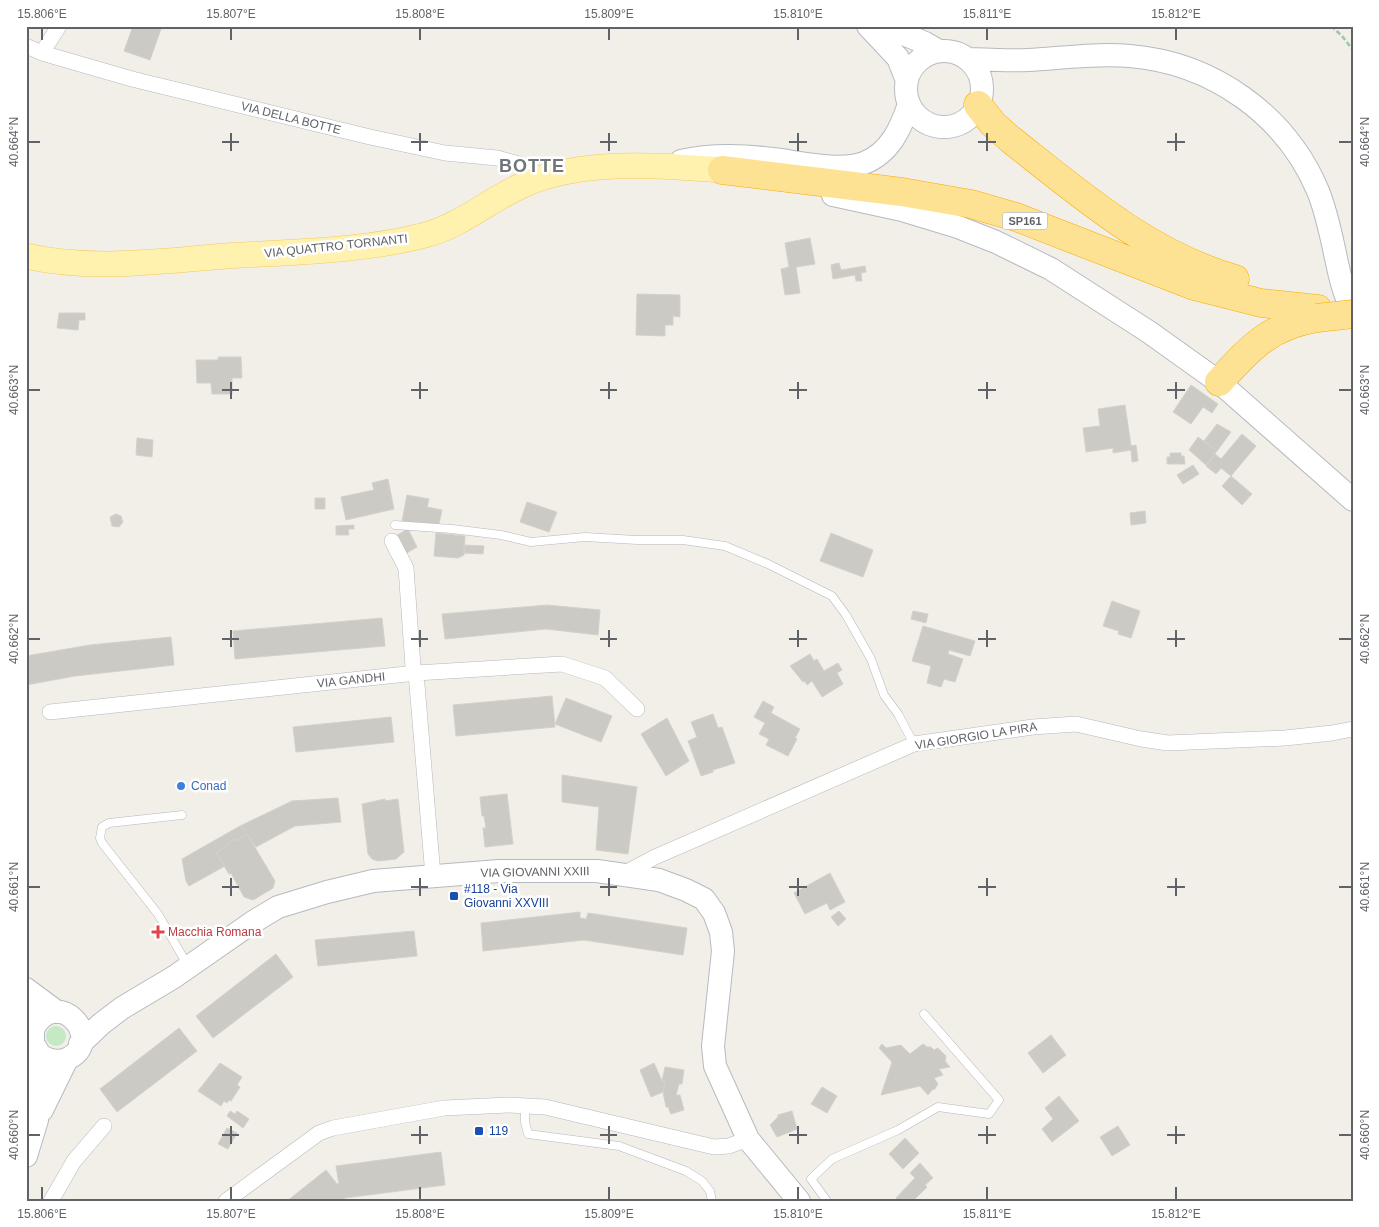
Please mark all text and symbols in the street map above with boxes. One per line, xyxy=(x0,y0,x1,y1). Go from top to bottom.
text: 15.806°E xyxy=(17,7,67,21)
text: 15.807°E xyxy=(206,7,256,21)
text: 15.808°E xyxy=(395,7,445,21)
text: 15.809°E xyxy=(584,7,634,21)
text: 15.810°E xyxy=(773,7,823,21)
text: 15.811°E xyxy=(963,7,1011,21)
text: 15.812°E xyxy=(1151,7,1201,21)
street label: VIA DELLA BOTTE xyxy=(239,99,343,137)
text: 40.664°N xyxy=(7,117,21,167)
text: 40.664°N xyxy=(1358,117,1372,167)
district label: BOTTE xyxy=(499,156,565,176)
road number: SP161 xyxy=(1002,212,1048,230)
street label: VIA QUATTRO TORNANTI xyxy=(264,232,408,260)
text: 40.663°N xyxy=(7,365,21,415)
text: 40.663°N xyxy=(1358,365,1372,415)
text: 40.662°N xyxy=(7,614,21,664)
text: 40.662°N xyxy=(1358,614,1372,664)
street label: VIA GANDHI xyxy=(316,669,386,691)
street label: VIA GIORGIO LA PIRA xyxy=(914,719,1038,753)
place label: Conad xyxy=(191,779,226,793)
marker: Conad xyxy=(175,780,187,792)
text: 40.661°N xyxy=(7,862,21,912)
text: 40.661°N xyxy=(1358,862,1372,912)
street label: VIA GIOVANNI XXIII xyxy=(480,864,590,880)
place label: #118 - Via Giovanni XXVIII xyxy=(464,882,549,910)
marker: #118 - Via Giovanni XXVIII xyxy=(448,890,460,902)
place label: Macchia Romana xyxy=(168,925,262,939)
marker: Macchia Romana xyxy=(152,926,164,938)
text: 40.660°N xyxy=(7,1110,21,1160)
text: 40.660°N xyxy=(1358,1110,1372,1160)
place label: 119 xyxy=(489,1124,508,1138)
marker: 119 xyxy=(473,1125,485,1137)
text: 15.806°E xyxy=(17,1207,67,1221)
text: 15.807°E xyxy=(206,1207,256,1221)
text: 15.808°E xyxy=(395,1207,445,1221)
text: 15.809°E xyxy=(584,1207,634,1221)
text: 15.810°E xyxy=(773,1207,823,1221)
text: 15.811°E xyxy=(963,1207,1011,1221)
text: 15.812°E xyxy=(1151,1207,1201,1221)

